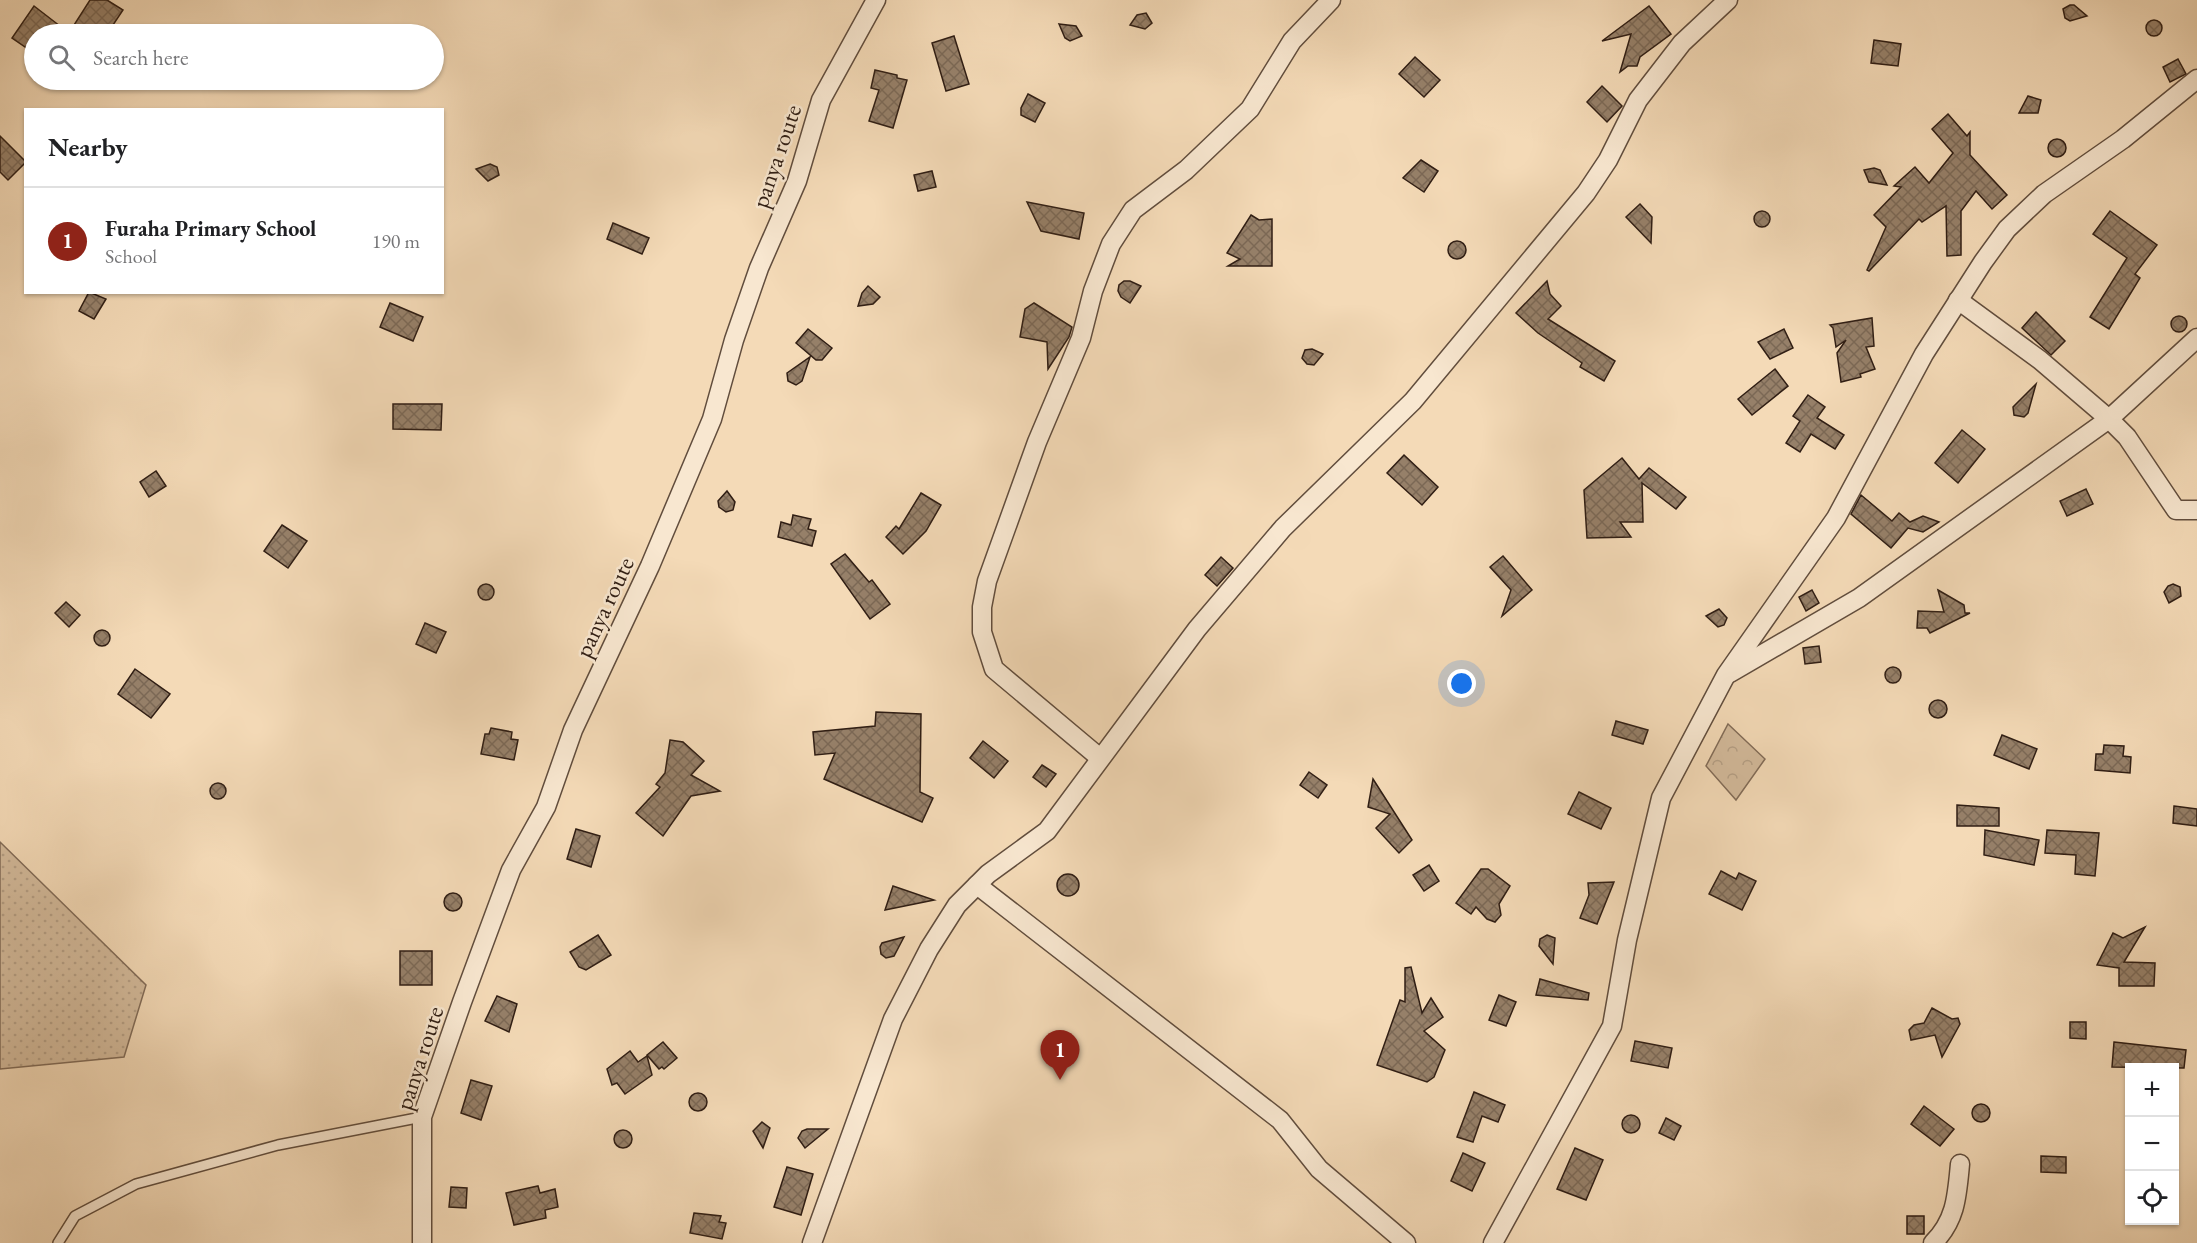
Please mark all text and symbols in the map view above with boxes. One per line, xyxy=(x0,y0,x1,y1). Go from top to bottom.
search box xyxy=(24,24,444,90)
icon: search xyxy=(45,41,78,74)
text: Search here xyxy=(93,43,188,72)
street label: panya route xyxy=(744,100,808,212)
text: Nearby xyxy=(48,130,128,164)
text: Furaha Primary School xyxy=(105,214,316,243)
text: 1 xyxy=(62,228,73,254)
text: 190 m xyxy=(372,228,420,254)
text: School xyxy=(105,243,157,269)
street label: panya route xyxy=(567,552,641,662)
your location xyxy=(1447,669,1476,698)
street label: panya route xyxy=(388,1002,450,1114)
pin: 1 xyxy=(1040,1030,1080,1080)
map controls xyxy=(2125,1063,2179,1225)
button: + xyxy=(2125,1063,2179,1117)
button: − xyxy=(2125,1117,2179,1171)
button: locate xyxy=(2125,1171,2179,1225)

